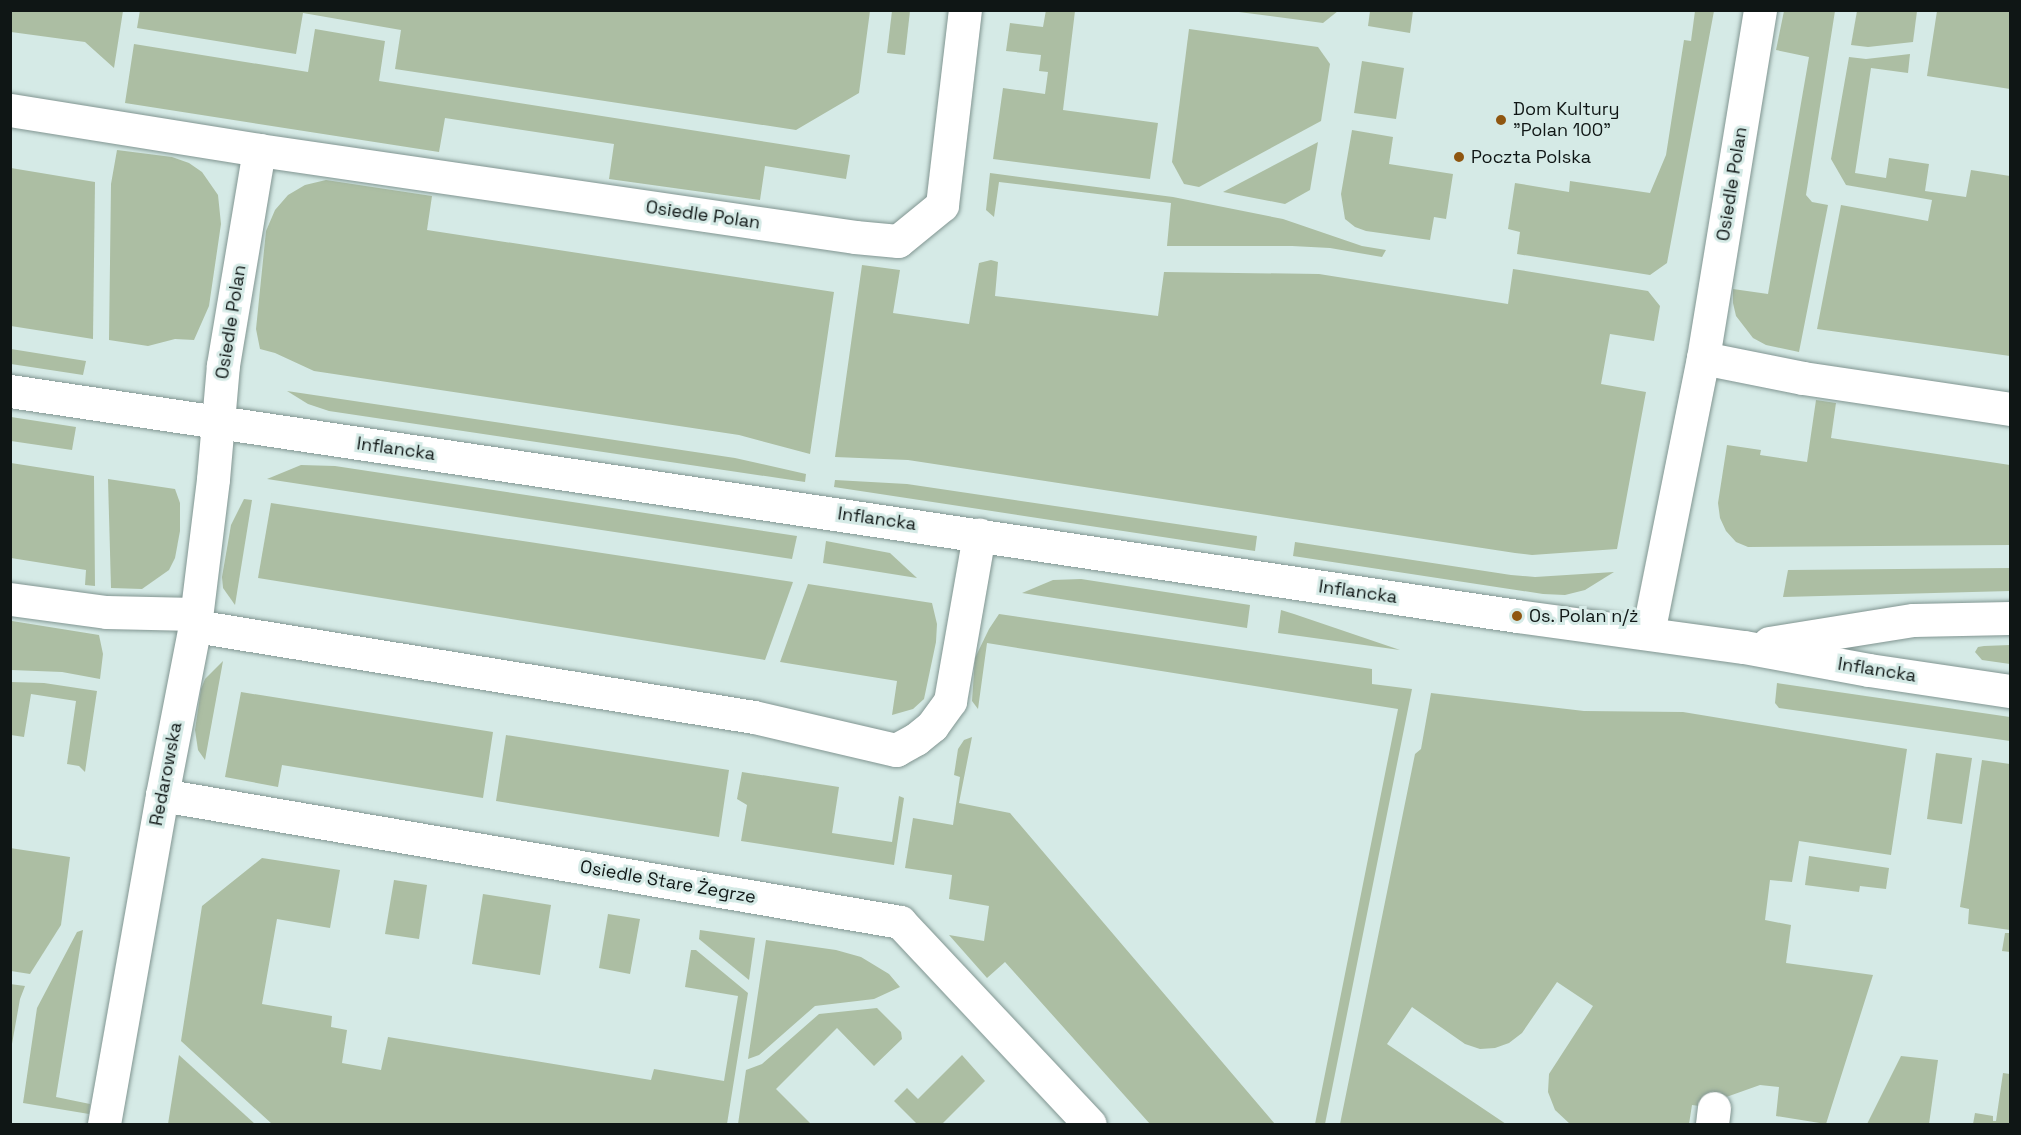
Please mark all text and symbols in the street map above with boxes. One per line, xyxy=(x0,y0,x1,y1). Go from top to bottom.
place label: Dom Kultury "Polan 100" xyxy=(1513,99,1619,142)
marker: Dom Kultury "Polan 100" xyxy=(1494,113,1508,127)
street label: Osiedle Polan xyxy=(1712,125,1752,243)
place label: Poczta Polska xyxy=(1471,146,1591,168)
marker: Poczta Polska xyxy=(1452,150,1466,164)
street label: Osiedle Polan xyxy=(644,196,762,234)
street label: Osiedle Polan xyxy=(211,263,251,381)
street label: Inflancka xyxy=(355,433,437,465)
street label: Inflancka xyxy=(836,503,918,535)
street label: Inflancka xyxy=(1317,576,1399,608)
place label: Os. Polan n/ż xyxy=(1529,605,1639,627)
marker: Os. Polan n/ż xyxy=(1510,609,1524,623)
street label: Inflancka xyxy=(1836,653,1918,687)
street label: Redarowska xyxy=(145,720,187,828)
street label: Osiedle Stare Żegrze xyxy=(578,856,758,908)

